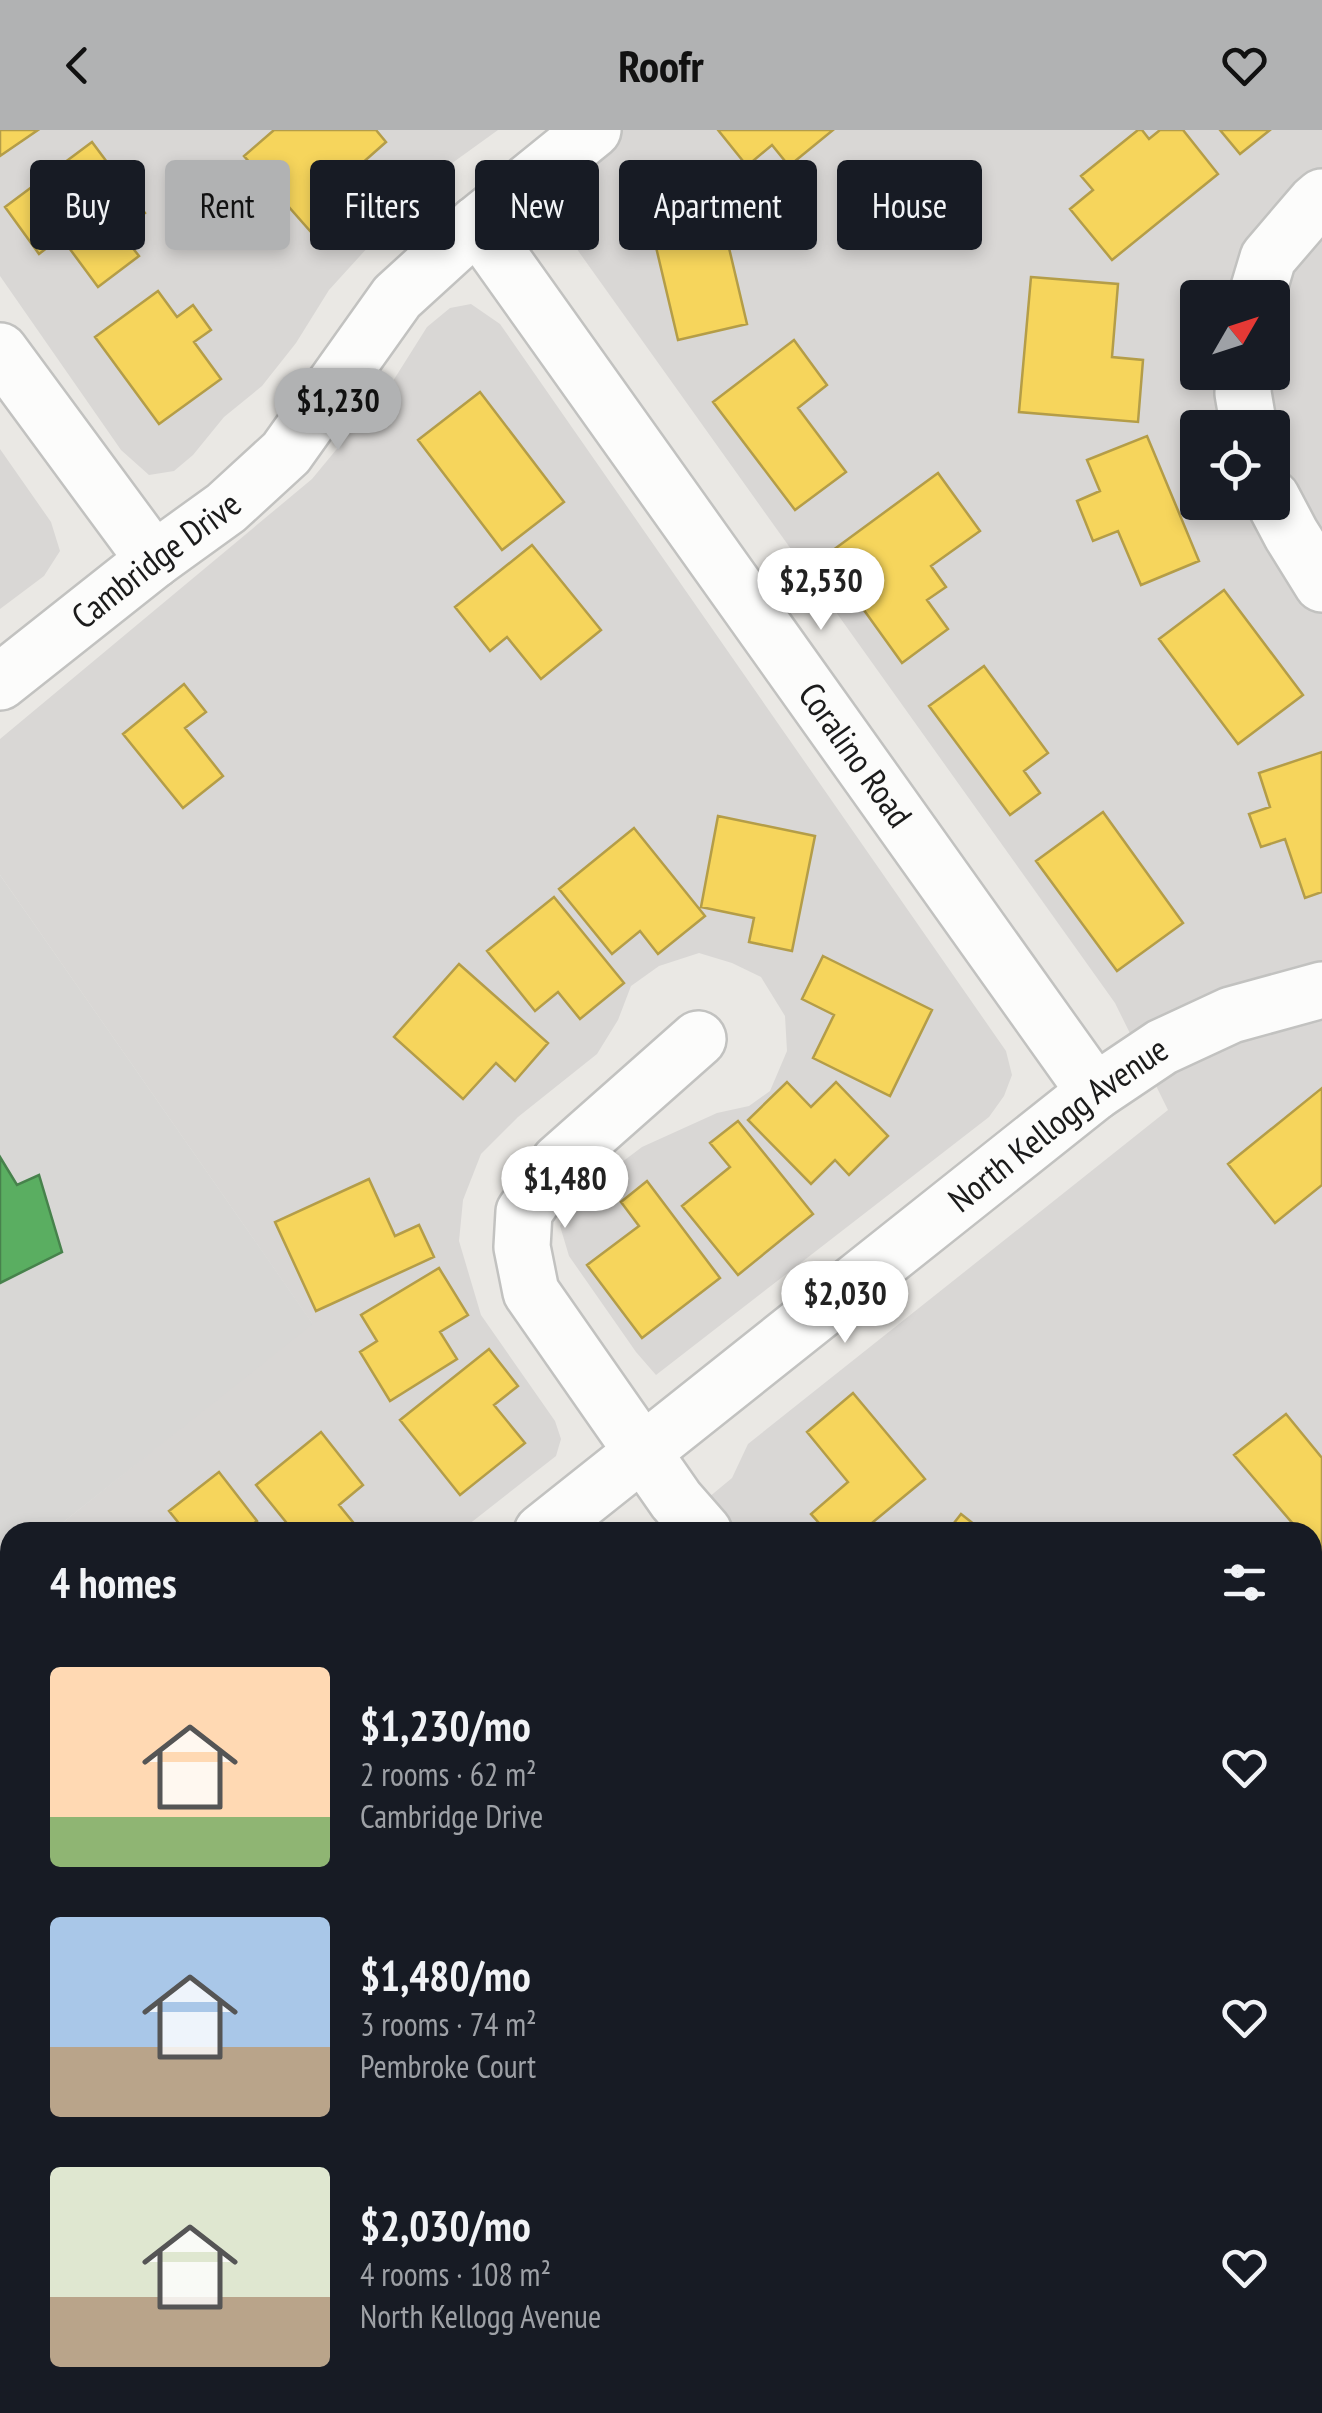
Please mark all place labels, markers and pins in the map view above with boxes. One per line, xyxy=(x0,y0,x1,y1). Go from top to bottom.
pin: $1,230 xyxy=(257,368,419,453)
pin: $2,530 xyxy=(740,548,902,633)
pin: $1,480 xyxy=(484,1146,646,1231)
pin: $2,030 xyxy=(764,1261,926,1346)

